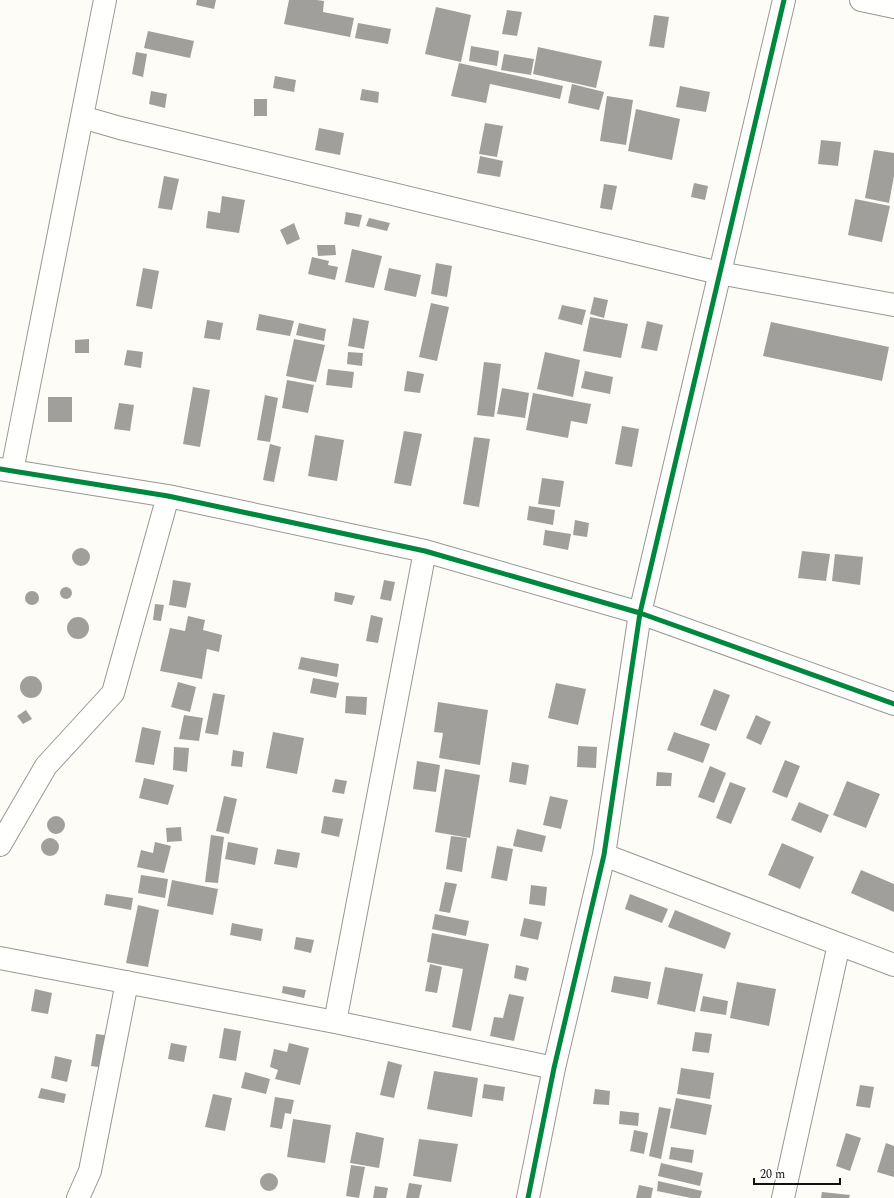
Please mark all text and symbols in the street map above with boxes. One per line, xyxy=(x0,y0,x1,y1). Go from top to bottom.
scale bar xyxy=(754,1160,840,1186)
text: 20 m xyxy=(760,1165,785,1184)

